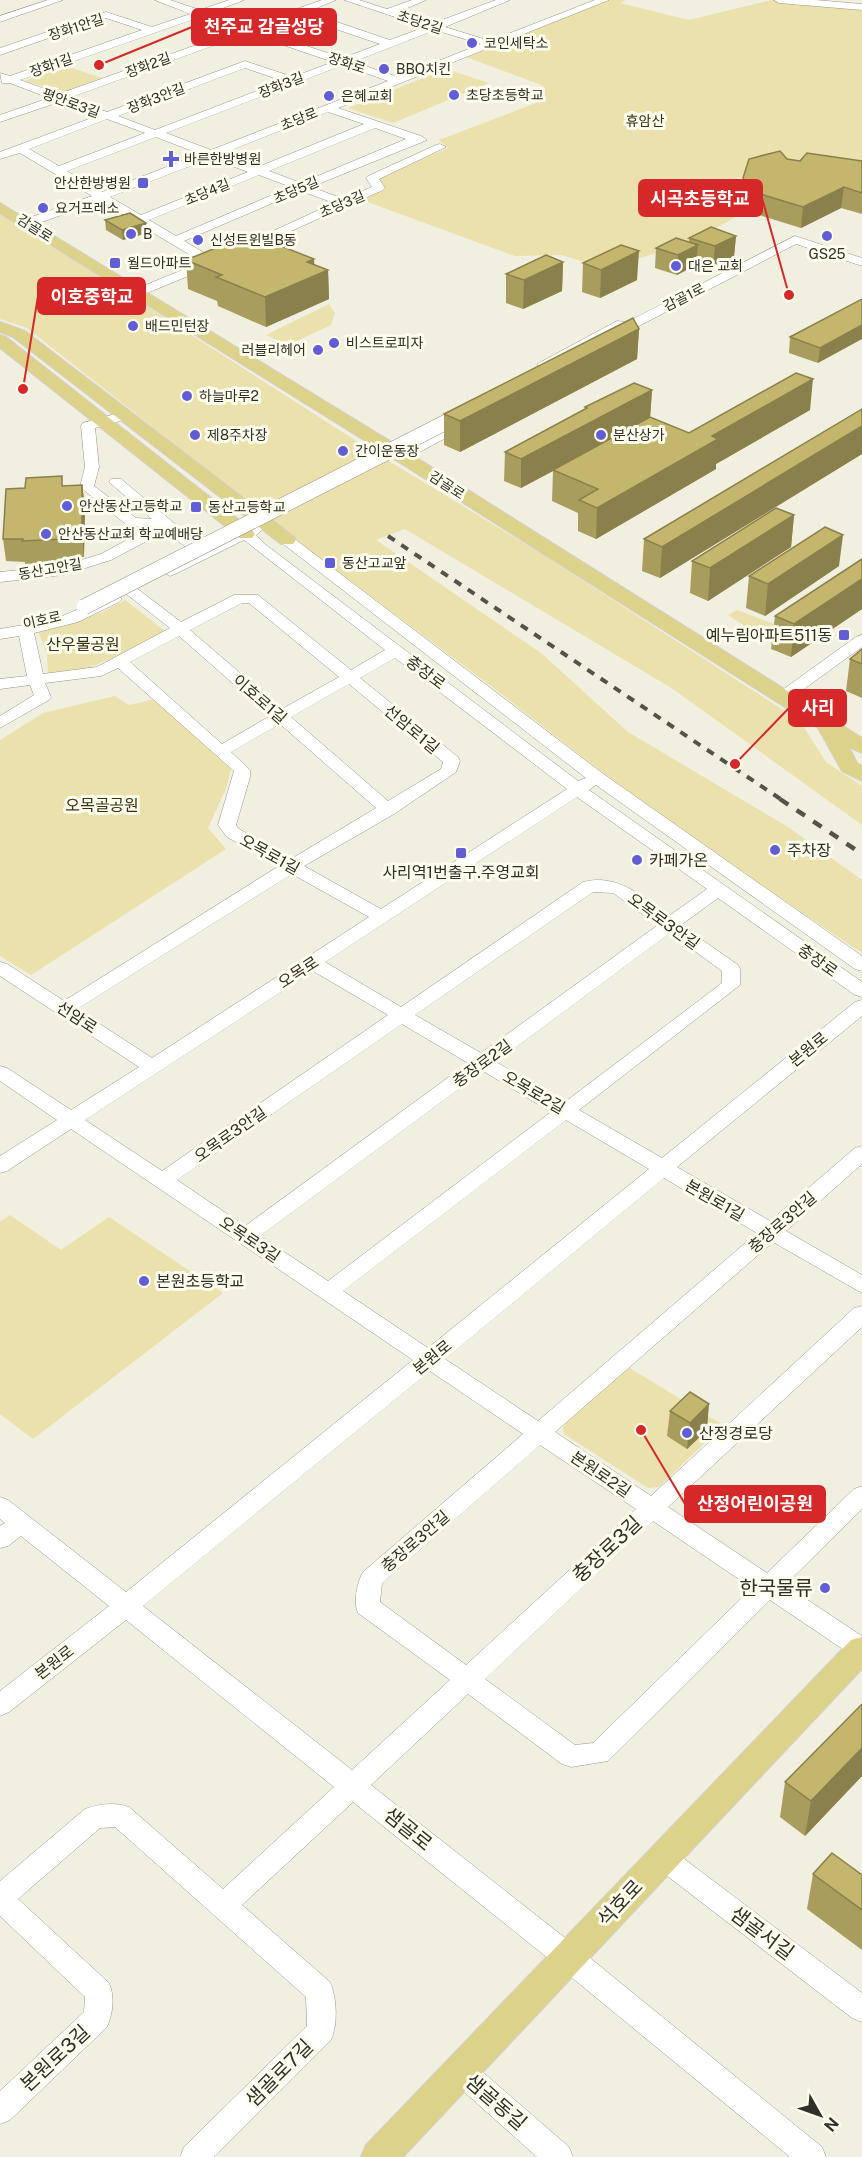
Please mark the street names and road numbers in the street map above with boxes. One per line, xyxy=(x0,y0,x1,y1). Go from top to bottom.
street label: 초당2길 xyxy=(395,7,445,37)
street label: 장화1안길 xyxy=(46,11,106,43)
street label: 장화2길 xyxy=(123,49,173,81)
street label: 장화로 xyxy=(326,49,368,77)
street label: 장화1길 xyxy=(27,50,75,80)
street label: 장화3길 xyxy=(256,69,306,101)
street label: 장화3안길 xyxy=(125,80,187,116)
street label: 평안로3길 xyxy=(40,85,102,121)
street label: 초당로 xyxy=(278,104,320,134)
street label: 초당5길 xyxy=(271,173,321,207)
street label: 초당4길 xyxy=(182,176,232,208)
street label: 초당3길 xyxy=(317,187,367,221)
street label: 감골로 xyxy=(14,211,56,245)
street label: 감골1로 xyxy=(661,280,707,314)
street label: 감골로 xyxy=(426,468,468,502)
street label: 동산고안길 xyxy=(17,556,83,582)
street label: 이호로 xyxy=(21,608,63,632)
street label: 충장로 xyxy=(402,652,449,693)
street label: 이호로1길 xyxy=(229,671,291,728)
street label: 선암로1길 xyxy=(381,701,443,758)
street label: 오목로1길 xyxy=(237,830,303,879)
street label: 오목로3안길 xyxy=(624,889,703,954)
street label: 충장로 xyxy=(794,940,841,981)
street label: 오목로 xyxy=(275,952,322,992)
street label: 선암로 xyxy=(53,997,101,1038)
street label: 본원로 xyxy=(785,1028,832,1071)
street label: 충장로2길 xyxy=(449,1036,516,1091)
street label: 오목로2길 xyxy=(499,1067,568,1118)
street label: 오목로3안길 xyxy=(191,1103,270,1166)
street label: 본원로1길 xyxy=(682,1176,748,1225)
street label: 충장로3안길 xyxy=(745,1188,820,1257)
street label: 오목로3길 xyxy=(216,1212,284,1267)
street label: 본원로 xyxy=(409,1336,456,1379)
street label: 본원로2길 xyxy=(567,1447,634,1501)
street label: 충장로3안길 xyxy=(378,1507,453,1576)
street label: 충장로3길 xyxy=(567,1511,647,1587)
street label: 본원로 xyxy=(31,1641,78,1683)
street label: 샘골로 xyxy=(379,1802,437,1856)
street label: 석호로 xyxy=(592,1875,648,1931)
street label: 샘골서길 xyxy=(725,1901,799,1965)
street label: 본원로3길 xyxy=(15,2020,95,2096)
street label: 샘골로7길 xyxy=(240,2034,318,2112)
street label: 샘골동길 xyxy=(460,2069,532,2135)

